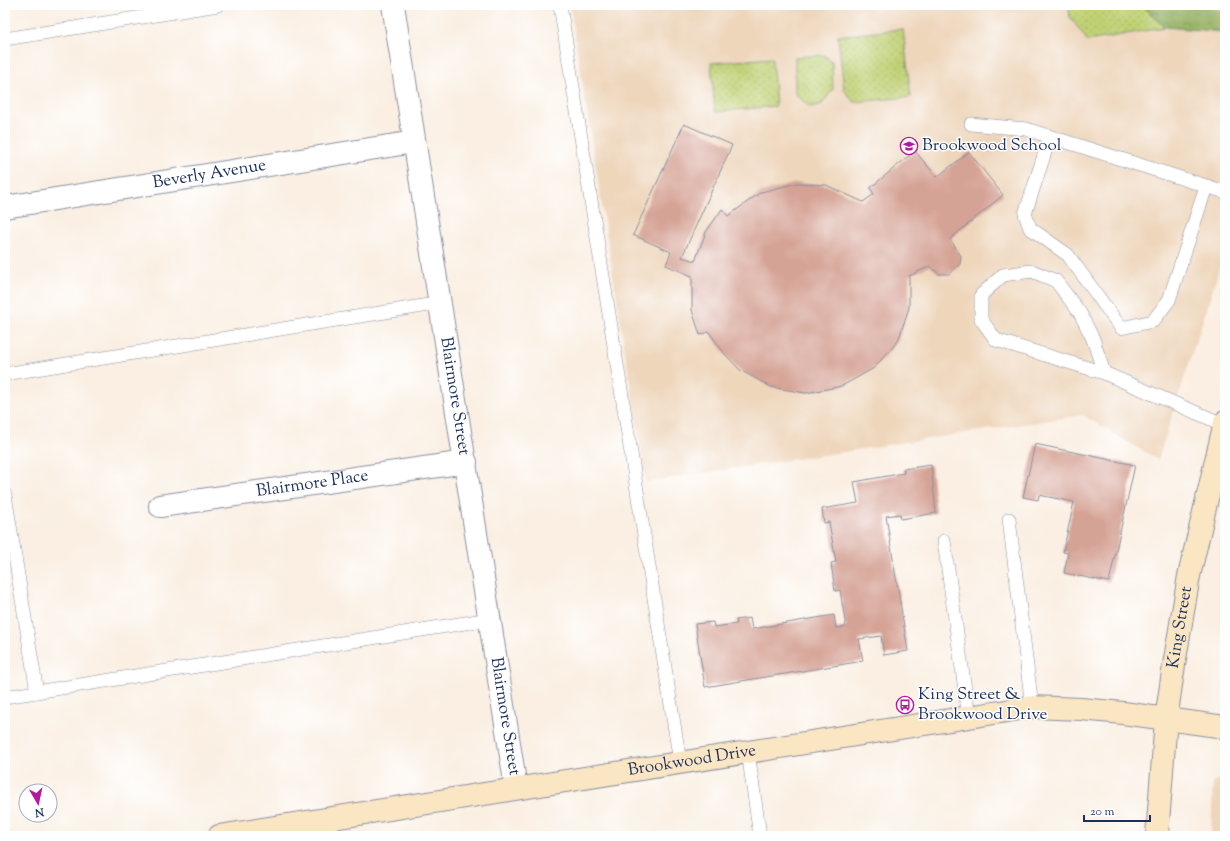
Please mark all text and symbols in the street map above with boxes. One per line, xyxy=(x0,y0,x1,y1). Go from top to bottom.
place label: Brookwood School xyxy=(922,134,1062,158)
school or university icon: Brookwood School xyxy=(899,136,919,156)
street label: Beverly Avenue xyxy=(151,154,268,195)
street label: Blairmore Street xyxy=(433,335,476,457)
street label: Blairmore Place xyxy=(255,464,370,504)
street label: King Street xyxy=(1162,584,1199,670)
street label: Blairmore Street xyxy=(484,655,526,777)
place label: King Street & Brookwood Drive xyxy=(918,683,1048,727)
bus stop icon: King Street & Brookwood Drive xyxy=(895,695,915,715)
street label: Brookwood Drive xyxy=(626,739,758,783)
north arrow xyxy=(18,783,58,823)
scale bar xyxy=(1084,797,1150,823)
text: N xyxy=(34,803,46,821)
text: 20 m xyxy=(1090,803,1115,821)

